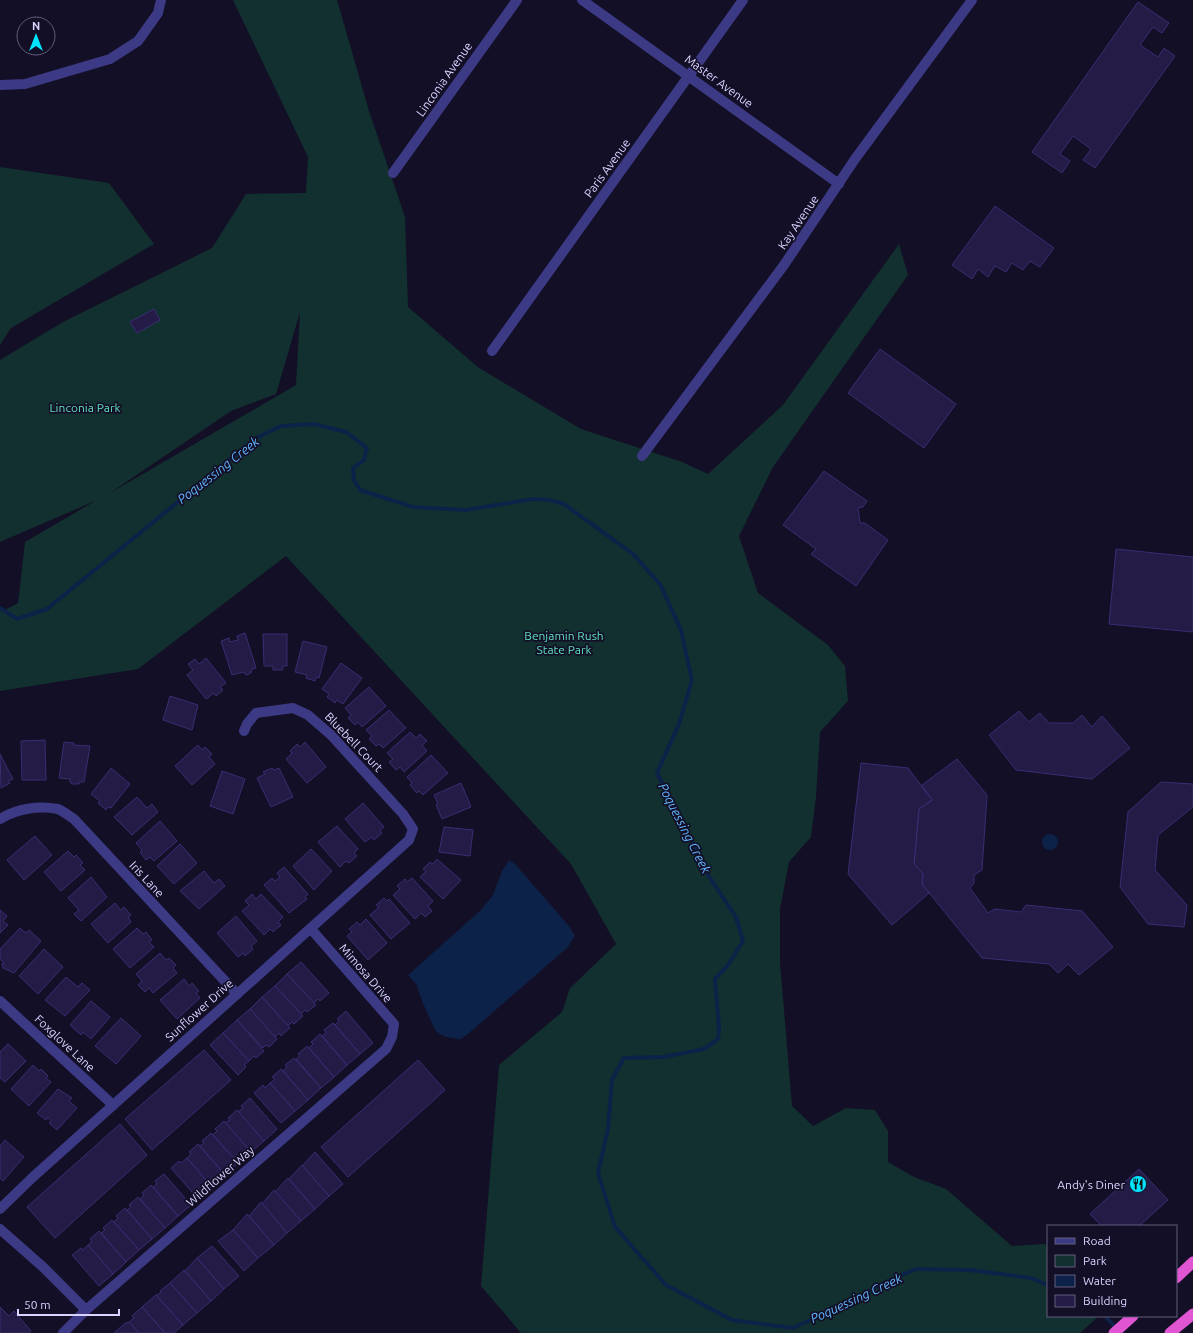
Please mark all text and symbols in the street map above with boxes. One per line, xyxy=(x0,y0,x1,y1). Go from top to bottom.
north arrow xyxy=(16,16,56,56)
text: N xyxy=(32,20,40,32)
street label: Linconia Avenue xyxy=(414,39,474,119)
street label: Master Avenue xyxy=(682,52,756,110)
street label: Paris Avenue xyxy=(581,136,633,200)
street label: Kay Avenue xyxy=(775,192,821,252)
park label: Linconia Park xyxy=(50,401,120,414)
water label: Poquessing Creek xyxy=(174,434,262,506)
park label: Benjamin Rush State Park xyxy=(524,629,604,656)
street label: Bluebell Court xyxy=(322,710,386,775)
water label: Poquessing Creek xyxy=(656,780,714,876)
street label: Iris Lane xyxy=(127,858,167,900)
street label: Mimosa Drive xyxy=(337,941,395,1005)
street label: Sunflower Drive xyxy=(163,976,235,1044)
street label: Foxglove Lane xyxy=(32,1012,98,1074)
street label: Wildflower Way xyxy=(184,1143,257,1209)
restaurant icon: Andy's Diner xyxy=(1128,1174,1148,1194)
place label: Andy's Diner xyxy=(1057,1178,1125,1191)
legend xyxy=(1047,1225,1177,1317)
text: Road xyxy=(1083,1234,1111,1247)
text: Park xyxy=(1083,1254,1107,1267)
water label: Poquessing Creek xyxy=(808,1270,904,1325)
text: Water xyxy=(1083,1274,1116,1287)
scale bar xyxy=(18,1291,119,1317)
text: Building xyxy=(1083,1294,1127,1307)
text: 50 m xyxy=(24,1298,51,1311)

